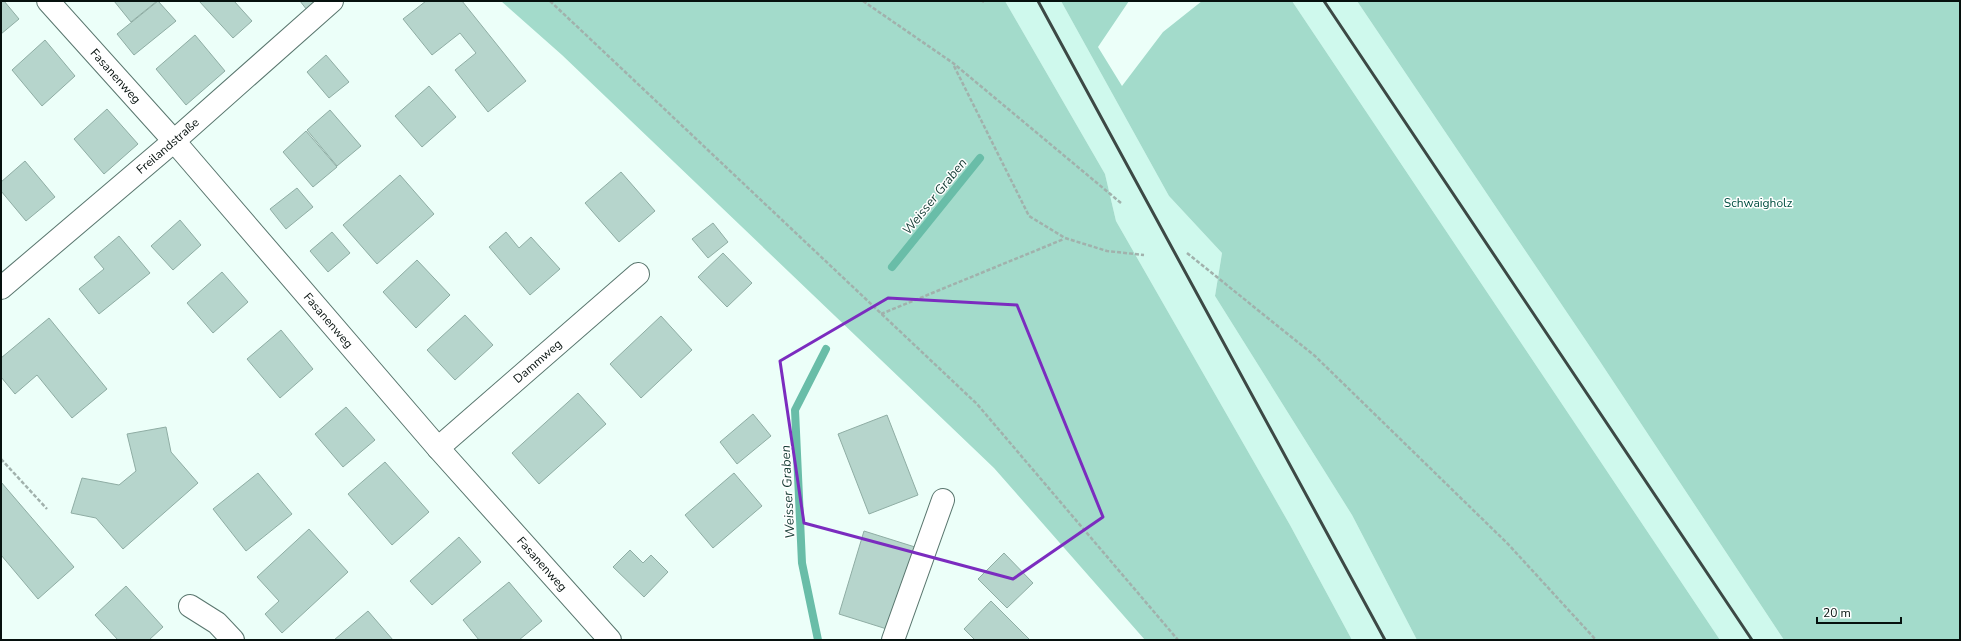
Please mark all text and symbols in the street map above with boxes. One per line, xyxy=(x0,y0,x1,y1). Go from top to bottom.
street label: Fasanenweg xyxy=(87,45,144,107)
street label: Freilandstraße xyxy=(133,114,202,178)
water label: Weisser Graben xyxy=(898,155,971,239)
park label: Schwaigholz xyxy=(1724,195,1793,211)
street label: Fasanenweg xyxy=(300,289,357,352)
street label: Dammweg xyxy=(510,336,565,387)
water label: Weisser Graben xyxy=(777,445,799,539)
street label: Fasanenweg xyxy=(513,533,571,595)
scale bar xyxy=(1817,599,1901,625)
text: 20 m xyxy=(1823,605,1851,621)

